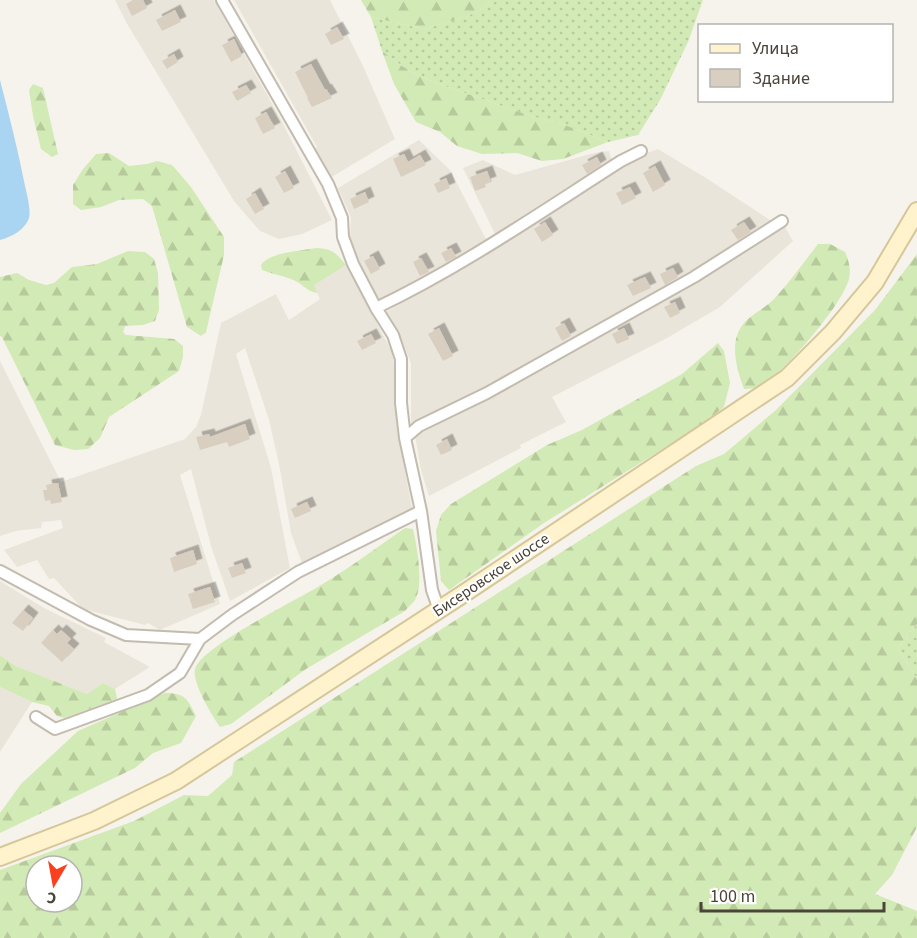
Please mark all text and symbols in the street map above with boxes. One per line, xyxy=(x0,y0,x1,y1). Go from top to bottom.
legend xyxy=(698,24,893,102)
text: Улица xyxy=(752,36,799,61)
text: Здание xyxy=(752,66,810,91)
street label: Бисеровское шоссе xyxy=(428,528,554,622)
north arrow xyxy=(24,854,84,914)
scale bar xyxy=(701,875,884,913)
text: 100 m xyxy=(710,884,755,909)
text: С xyxy=(45,886,58,909)

